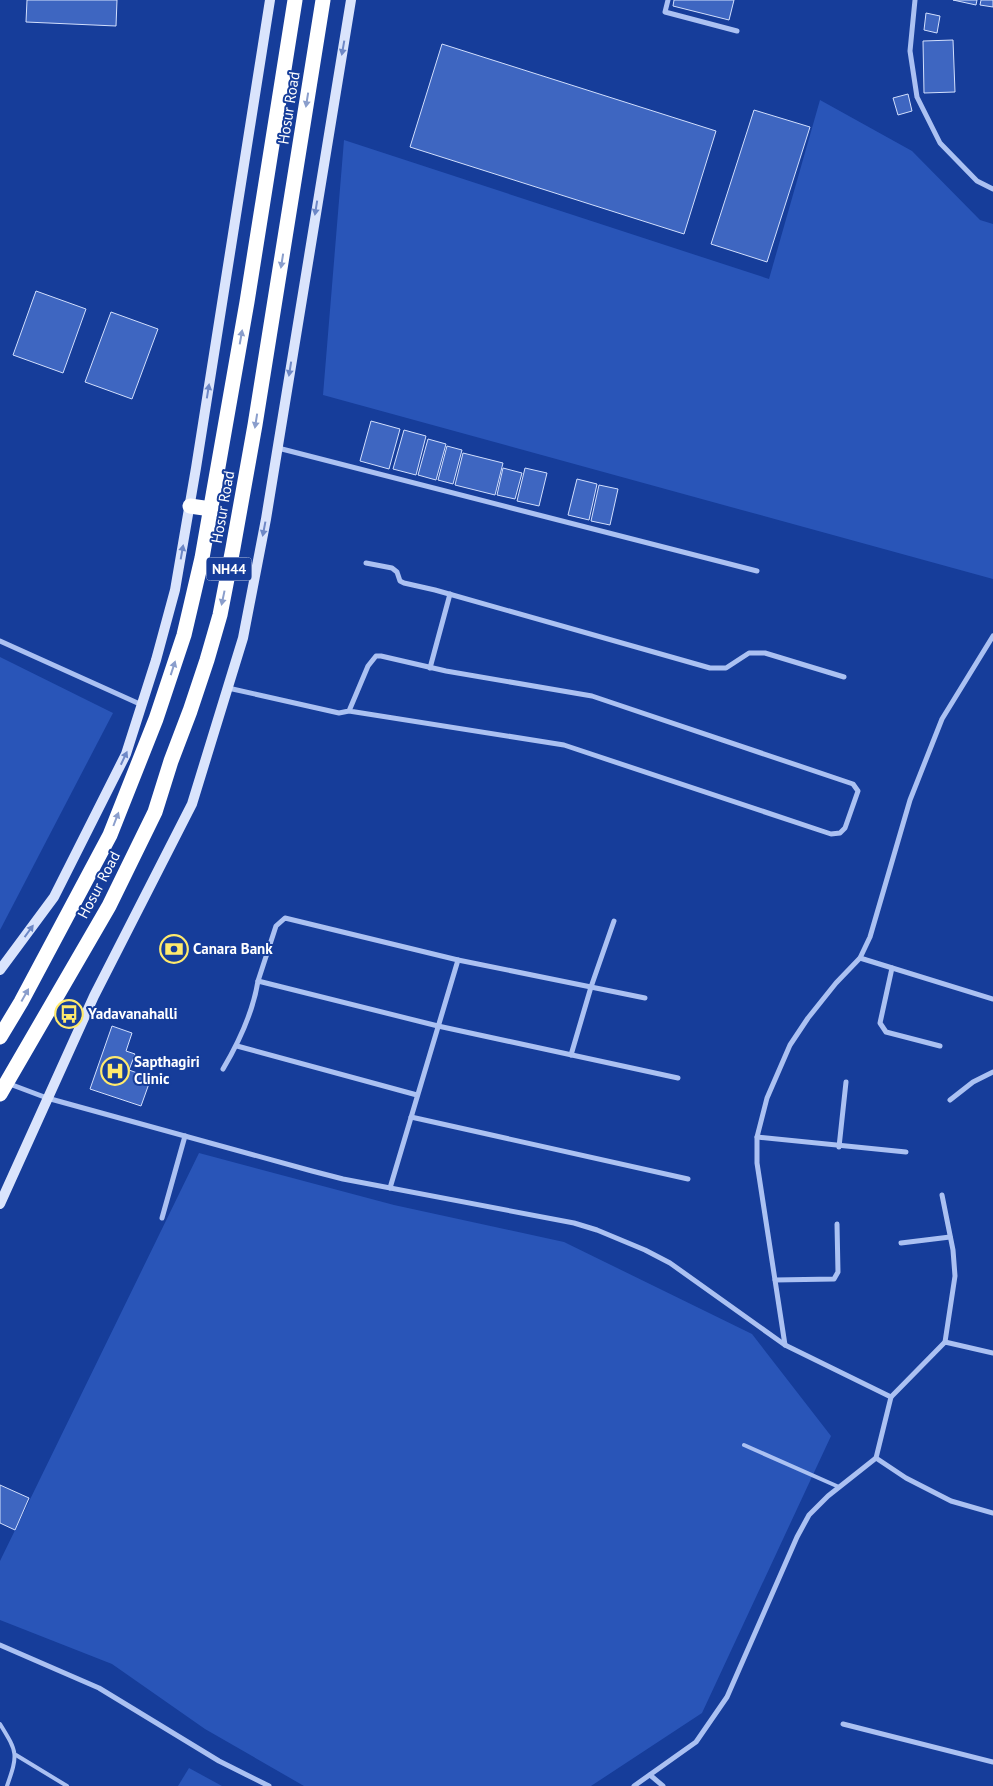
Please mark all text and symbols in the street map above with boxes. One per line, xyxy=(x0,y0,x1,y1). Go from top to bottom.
one-way arrow xyxy=(339,40,347,56)
street label: Hosur Road xyxy=(273,70,304,146)
one-way arrow xyxy=(303,92,311,108)
one-way arrow xyxy=(312,201,320,217)
one-way arrow xyxy=(278,253,286,269)
one-way arrow xyxy=(238,329,246,345)
one-way arrow xyxy=(286,361,294,377)
one-way arrow xyxy=(205,383,213,399)
one-way arrow xyxy=(252,413,260,429)
street label: Hosur Road xyxy=(207,469,238,545)
one-way arrow xyxy=(260,521,268,537)
one-way arrow xyxy=(178,543,186,559)
road number: NH44 xyxy=(206,558,252,580)
one-way arrow xyxy=(219,590,227,605)
one-way arrow xyxy=(170,660,177,675)
one-way arrow xyxy=(120,751,128,765)
one-way arrow xyxy=(113,812,120,827)
street label: Hosur Road xyxy=(73,848,124,922)
one-way arrow xyxy=(24,924,34,938)
bank icon: Canara Bank xyxy=(159,934,189,964)
place label: Canara Bank xyxy=(193,939,273,958)
one-way arrow xyxy=(21,987,29,1002)
bus stop icon: Yadavanahalli xyxy=(54,999,84,1029)
place label: Yadavanahalli xyxy=(87,1004,177,1023)
place label: Sapthagiri Clinic xyxy=(134,1052,200,1088)
hospital icon: Sapthagiri Clinic xyxy=(100,1056,130,1086)

